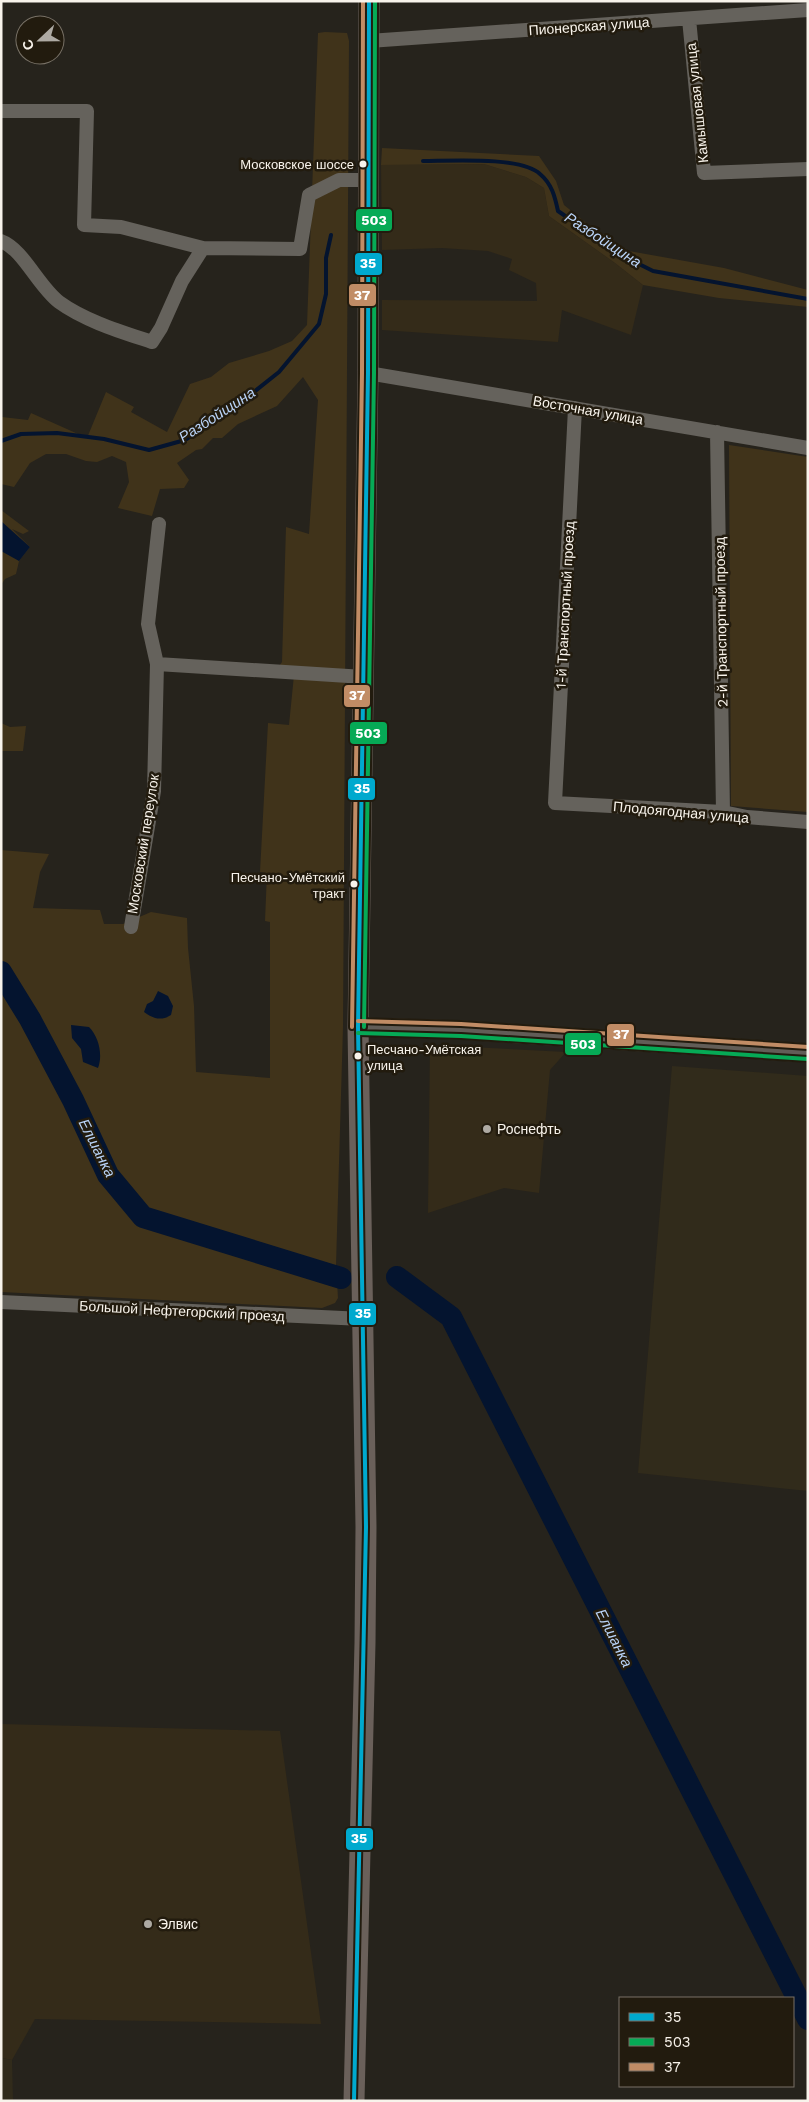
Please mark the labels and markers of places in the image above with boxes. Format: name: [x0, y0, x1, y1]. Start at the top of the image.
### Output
place label: Московское шоссе: [240, 157, 354, 172]
marker: Московское шоссе: [358, 159, 368, 169]
place label: Песчано-Умётский тракт: [231, 870, 345, 901]
marker: Песчано-Умётский тракт: [349, 879, 359, 889]
place label: Песчано-Умётская улица: [367, 1042, 481, 1073]
marker: Песчано-Умётская улица: [353, 1051, 363, 1061]
place label: Роснефть: [497, 1121, 561, 1137]
marker: Роснефть: [481, 1123, 493, 1135]
place label: Элвис: [158, 1916, 198, 1932]
marker: Элвис: [142, 1918, 154, 1930]

